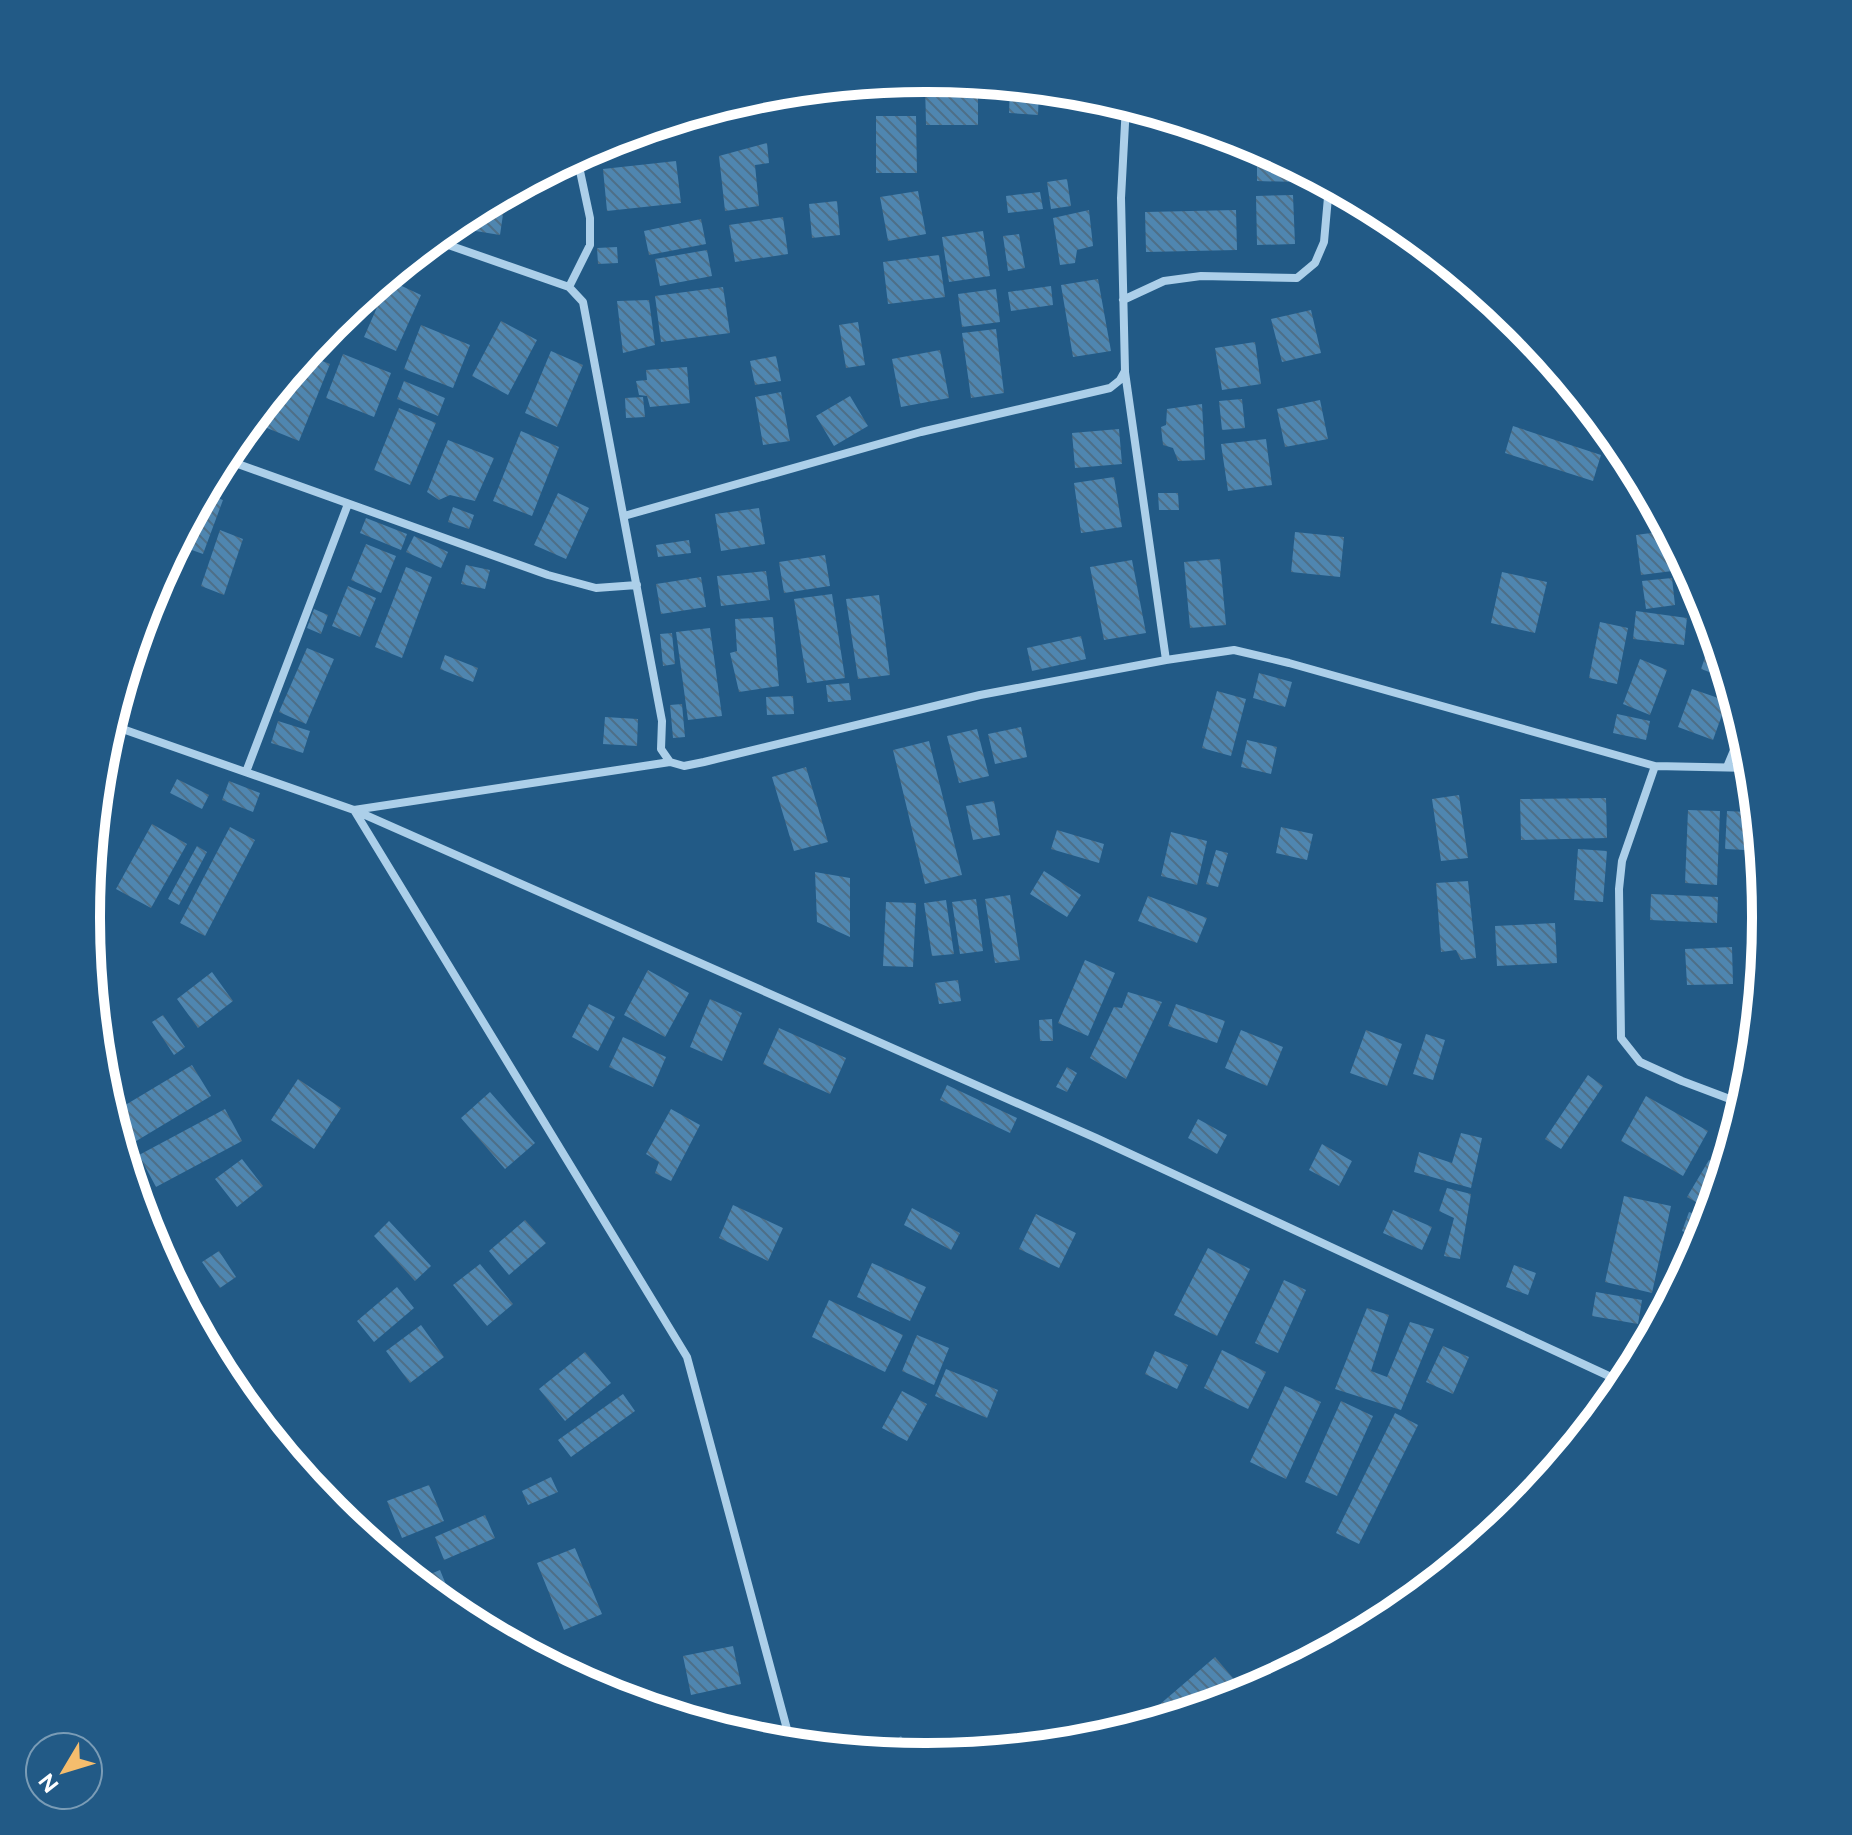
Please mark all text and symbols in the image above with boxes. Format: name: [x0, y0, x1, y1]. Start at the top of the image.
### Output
north arrow: [24, 1731, 104, 1811]
text: N: [33, 1768, 65, 1798]

